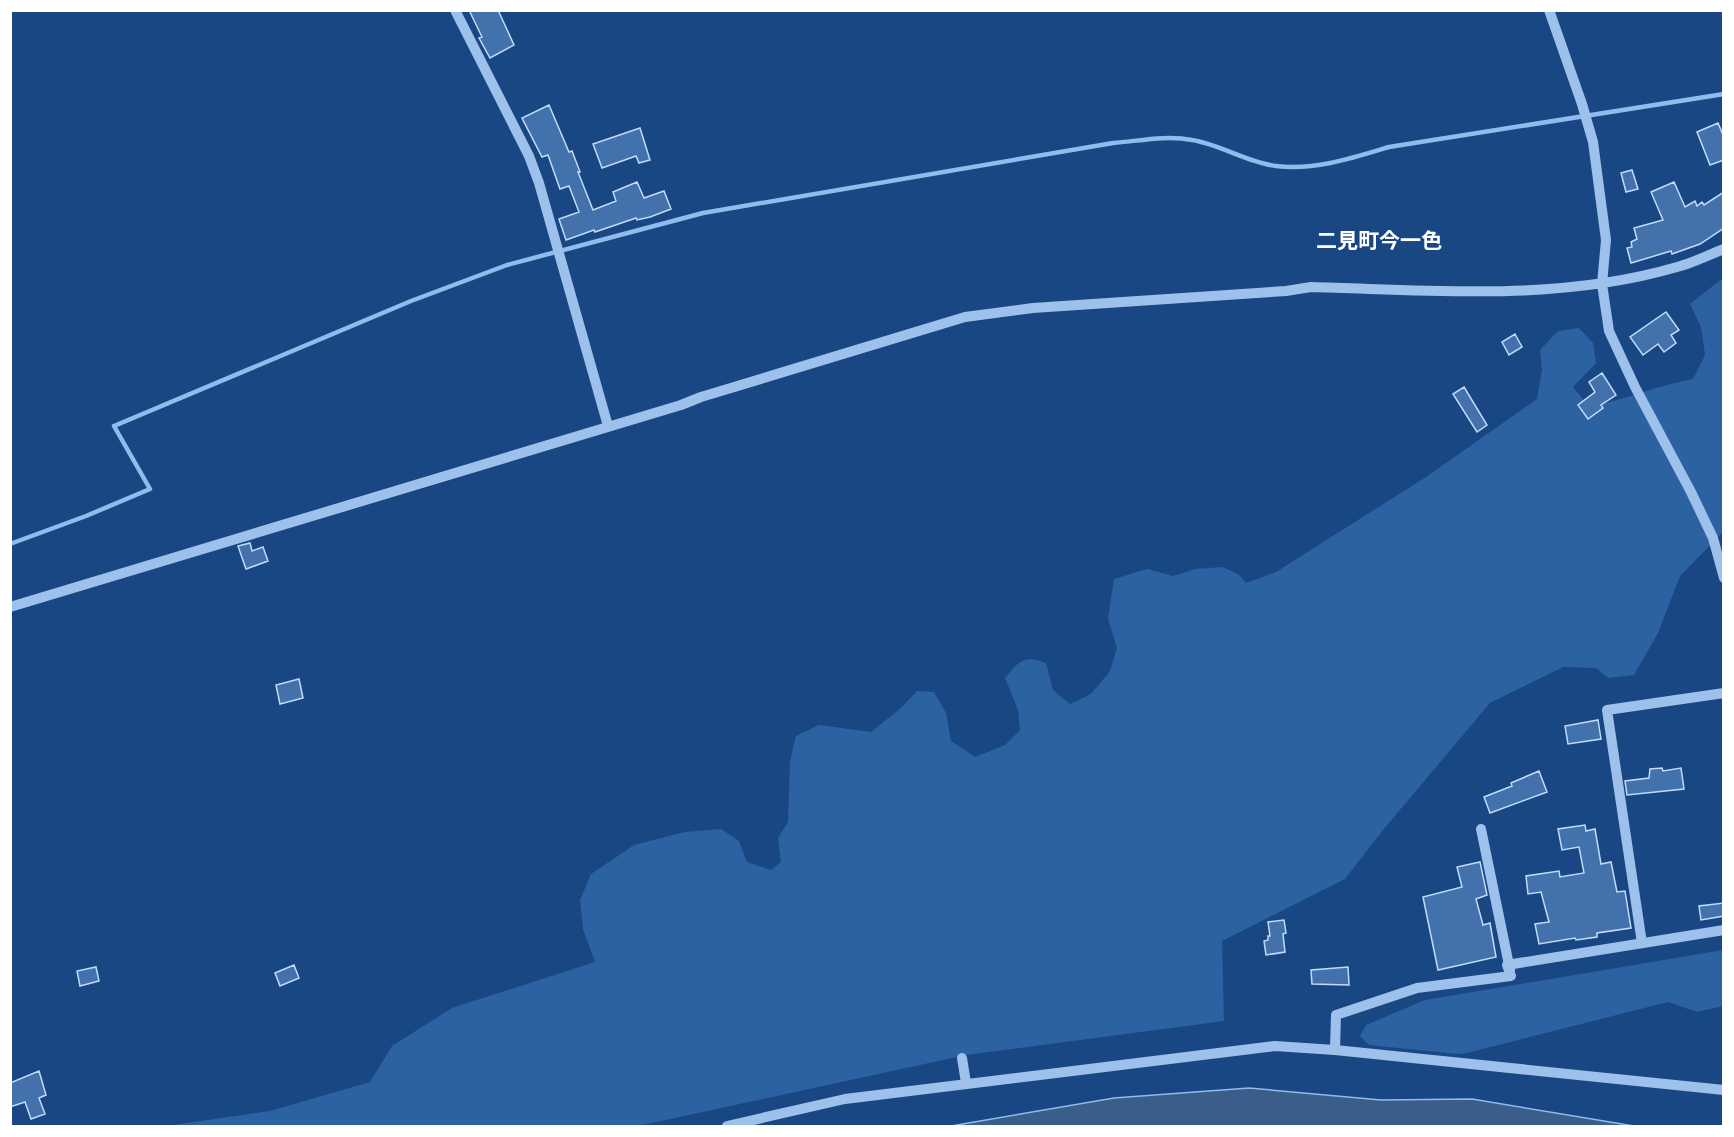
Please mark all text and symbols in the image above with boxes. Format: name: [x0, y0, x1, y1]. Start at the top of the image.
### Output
district label: 二見町今一色: [1316, 226, 1442, 254]

